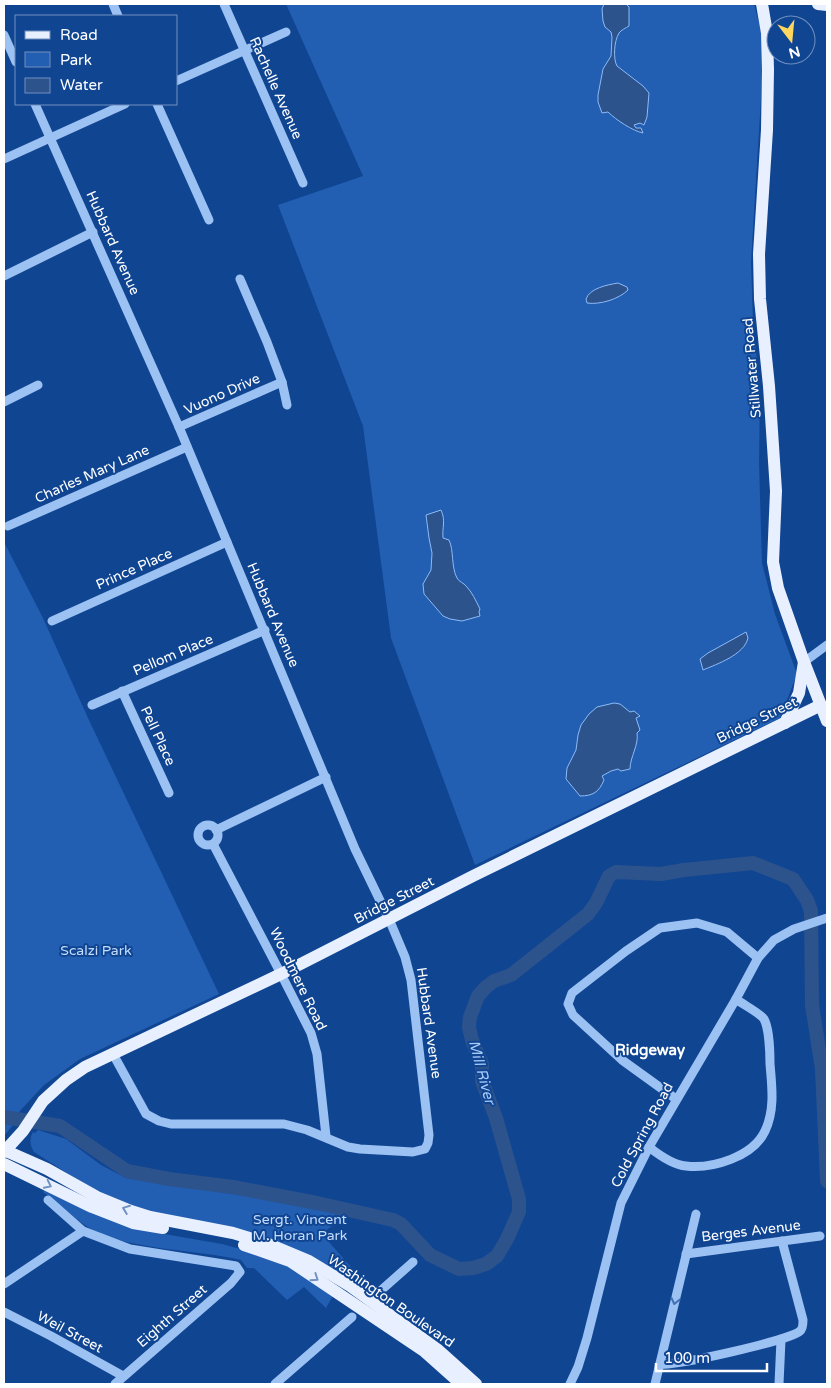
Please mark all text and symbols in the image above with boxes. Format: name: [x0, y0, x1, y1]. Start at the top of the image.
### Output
legend: [15, 15, 178, 105]
north arrow: [766, 15, 816, 65]
text: Road: [60, 26, 98, 44]
street label: Rachelle Avenue: [246, 34, 306, 142]
text: N: [787, 42, 802, 62]
text: Park: [60, 51, 92, 69]
text: Water: [60, 76, 103, 94]
street label: Hubbard Avenue: [82, 188, 144, 298]
street label: Stillwater Road: [739, 317, 765, 419]
street label: Vuono Drive: [181, 370, 263, 418]
street label: Charles Mary Lane: [32, 441, 152, 507]
street label: Prince Place: [93, 545, 175, 593]
street label: Hubbard Avenue: [243, 560, 303, 670]
street label: Pellom Place: [130, 631, 216, 679]
street label: Bridge Street: [714, 693, 801, 747]
street label: Pell Place: [137, 704, 179, 769]
street label: Bridge Street: [351, 872, 438, 927]
street label: Woodmere Road: [266, 925, 330, 1033]
park label: Scalzi Park: [60, 942, 132, 959]
street label: Hubbard Avenue: [413, 966, 445, 1080]
water label: Mill River: [465, 1038, 500, 1108]
district label: Ridgeway: [615, 1041, 685, 1060]
street label: Cold Spring Road: [607, 1080, 677, 1190]
one-way arrow: [43, 1178, 52, 1189]
one-way arrow: [122, 1204, 131, 1215]
park label: Sergt. Vincent M. Horan Park: [253, 1211, 348, 1244]
street label: Berges Avenue: [700, 1216, 802, 1246]
street label: Washington Boulevard: [324, 1251, 458, 1351]
one-way arrow: [309, 1272, 318, 1281]
street label: Eighth Street: [134, 1281, 211, 1351]
one-way arrow: [671, 1297, 681, 1306]
street label: Weil Street: [34, 1308, 106, 1357]
scale bar: [656, 1340, 767, 1372]
text: 100 m: [664, 1349, 710, 1367]

